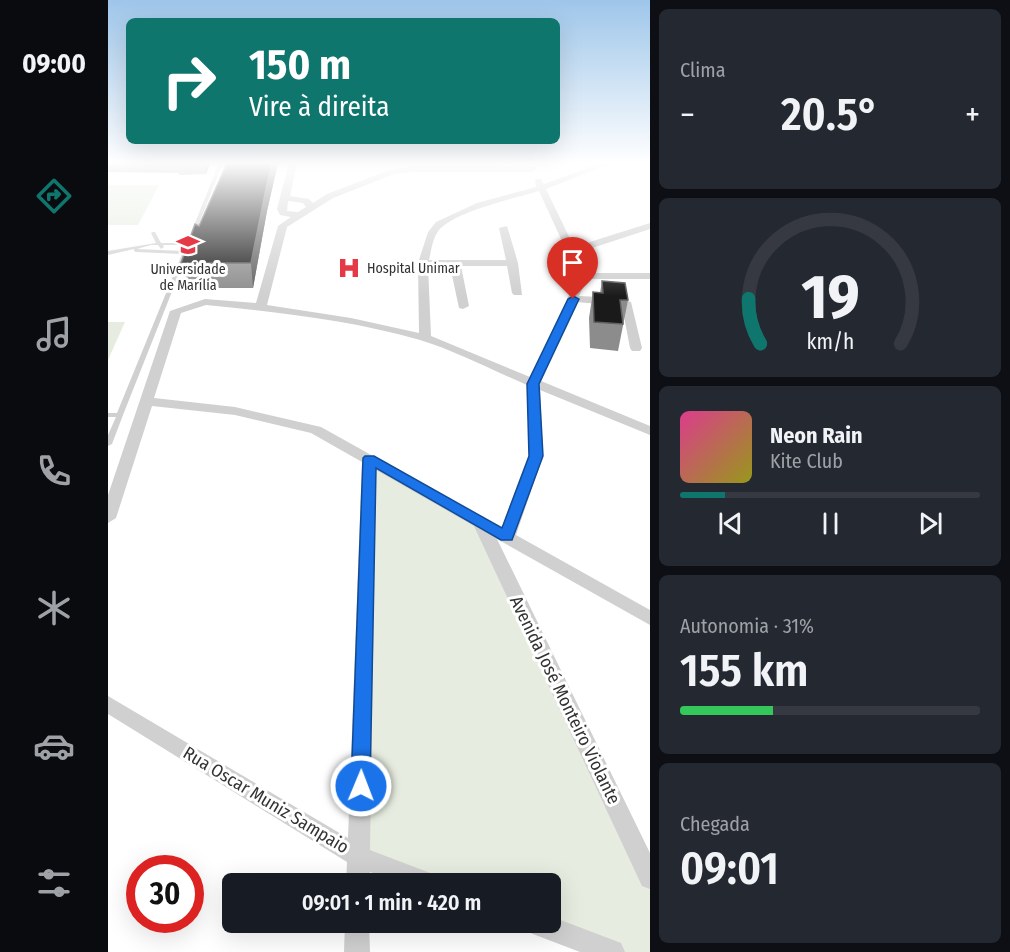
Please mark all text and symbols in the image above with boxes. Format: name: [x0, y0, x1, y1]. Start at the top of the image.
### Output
text: 150 m: [249, 40, 351, 90]
icon: right: [150, 42, 228, 120]
text: 09:00: [22, 48, 86, 80]
text: Clima: [680, 58, 725, 82]
text: 20.5°: [781, 88, 879, 142]
text: Vire à direita: [249, 91, 389, 123]
text: −: [680, 95, 695, 135]
text: +: [965, 95, 980, 135]
icon: directions: [33, 175, 75, 217]
school or university icon: Universidade de Marília: [175, 232, 201, 258]
pin: [547, 237, 598, 299]
icon: arrive: [556, 246, 589, 279]
hospital icon: Hospital Unimar: [336, 255, 362, 281]
place label: Hospital Unimar: [367, 260, 460, 277]
place label: Universidade de Marília: [150, 261, 226, 294]
text: 19: [801, 261, 859, 336]
icon: music: [33, 313, 75, 355]
text: km/h: [806, 330, 854, 356]
text: Neon Rain: [770, 422, 863, 449]
text: Kite Club: [770, 449, 843, 473]
icon: phone: [33, 450, 75, 492]
icon: previous: [714, 507, 747, 540]
icon: pause: [814, 507, 847, 540]
icon: next: [914, 507, 947, 540]
icon: climate: [33, 587, 75, 629]
street label: Avenida José Monteiro Violante: [505, 592, 625, 808]
text: Autonomia · 31%: [680, 614, 814, 638]
text: 155 km: [680, 644, 808, 698]
icon: car: [33, 725, 75, 767]
street label: Rua Oscar Muniz Sampaio: [179, 742, 353, 858]
position arrow: [329, 754, 393, 818]
text: Chegada: [680, 812, 750, 836]
text: 09:01: [680, 842, 779, 896]
speed limit sign: 30: [126, 855, 204, 933]
icon: filters: [33, 862, 75, 904]
text: 09:01 · 1 min · 420 m: [302, 889, 481, 916]

